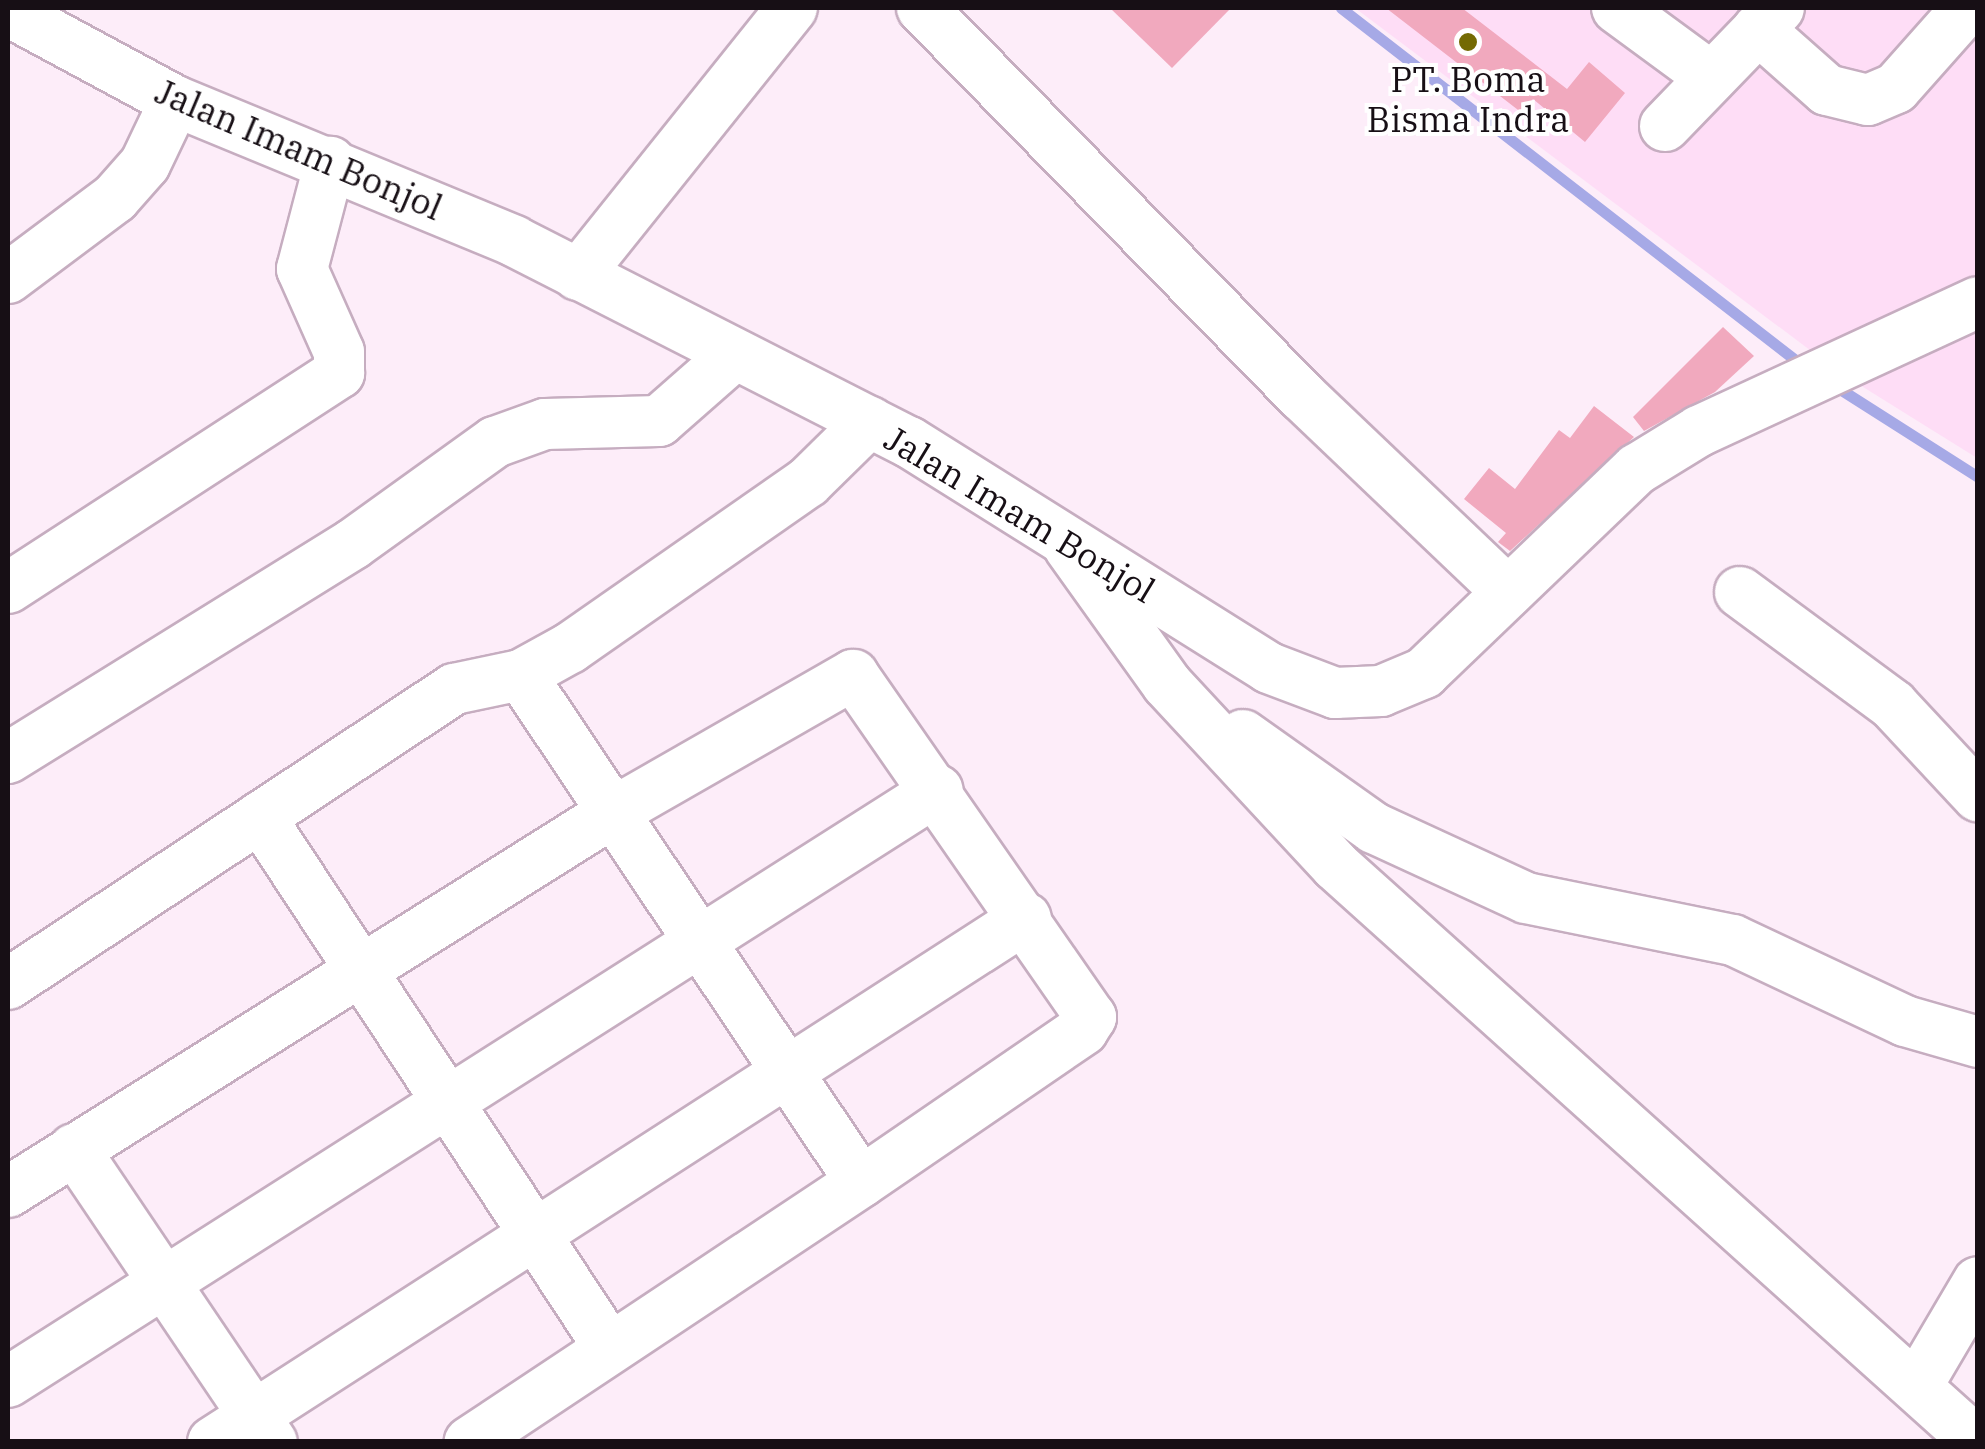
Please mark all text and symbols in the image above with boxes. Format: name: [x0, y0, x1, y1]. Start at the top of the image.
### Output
marker: PT. Boma Bisma Indra: [1457, 31, 1479, 53]
place label: PT. Boma Bisma Indra: [1367, 58, 1569, 140]
street label: Jalan Imam Bonjol: [149, 70, 449, 228]
street label: Jalan Imam Bonjol: [877, 417, 1163, 611]

